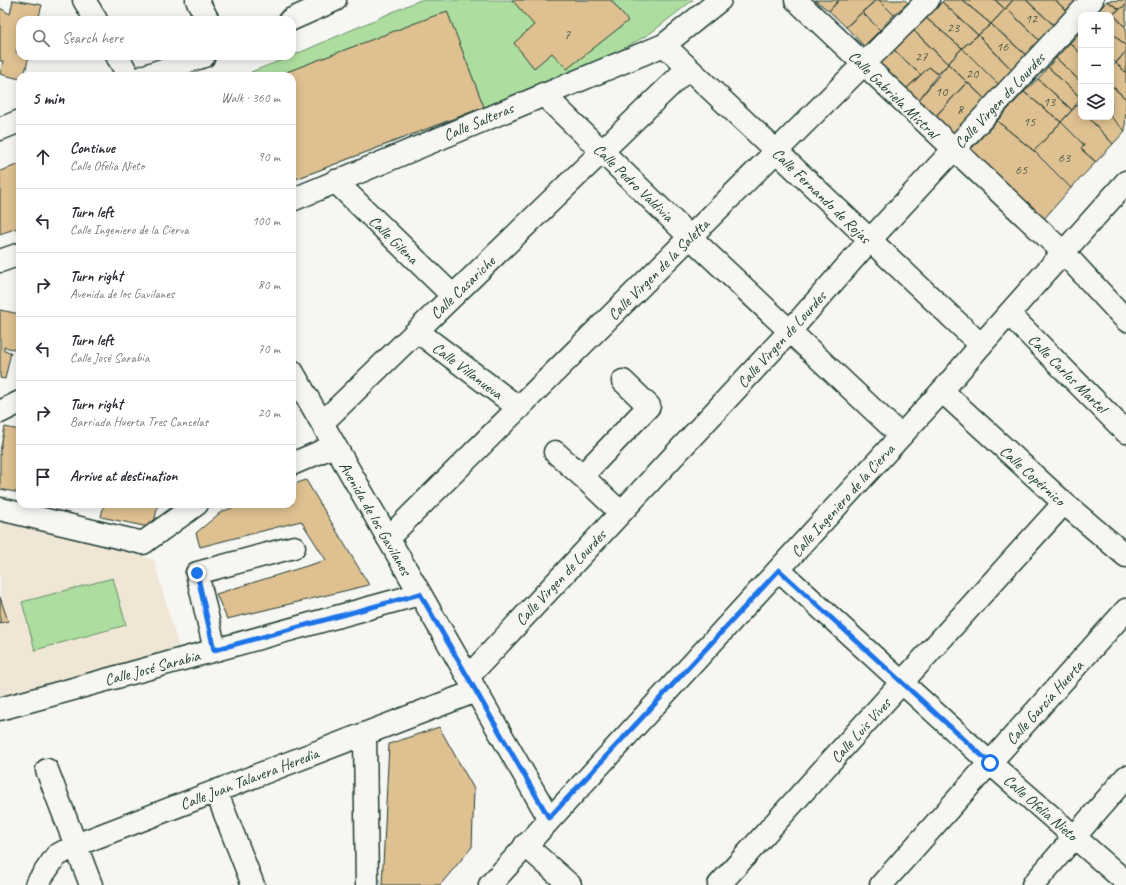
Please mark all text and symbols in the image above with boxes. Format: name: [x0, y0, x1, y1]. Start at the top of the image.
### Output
house number: 12: [1025, 10, 1039, 27]
map controls: [1078, 12, 1114, 120]
button: +: [1078, 12, 1114, 48]
search box: [16, 16, 296, 60]
house number: 23: [947, 19, 961, 36]
house number: 7: [564, 26, 571, 43]
icon: search: [30, 27, 52, 49]
text: Search here: [62, 29, 123, 48]
house number: 16: [996, 38, 1009, 55]
street label: Calle Gabriela Mistral: [844, 47, 945, 145]
street label: Calle Virgen de Lourdes: [950, 47, 1050, 153]
house number: 27: [915, 48, 928, 65]
button: −: [1078, 48, 1114, 84]
house number: 20: [966, 65, 980, 82]
house number: 10: [935, 83, 949, 100]
button: layers: [1078, 84, 1114, 120]
text: 5 min: [32, 88, 64, 109]
text: Walk · 360 m: [221, 90, 280, 106]
house number: 13: [1043, 93, 1057, 110]
street label: Calle Salteras: [440, 98, 518, 146]
house number: 8: [957, 101, 965, 118]
house number: 15: [1023, 113, 1036, 130]
text: Continue: [70, 139, 115, 158]
street label: Calle Pedro Valdivia: [589, 139, 679, 227]
street label: Calle Fernando de Rojas: [768, 144, 876, 249]
icon: ahead: [32, 146, 54, 168]
text: 90 m: [258, 149, 280, 165]
house number: 63: [1058, 149, 1072, 166]
text: Calle Ofelia Nieto: [70, 158, 144, 174]
house number: 65: [1015, 161, 1028, 178]
text: Turn left: [70, 203, 113, 222]
icon: left: [32, 210, 54, 232]
street label: Calle Gilena: [364, 211, 424, 269]
text: 100 m: [252, 213, 280, 229]
street label: Calle Virgen de la Saletta: [604, 214, 715, 325]
text: Calle Ingeniero de la Cierva: [70, 222, 188, 238]
street label: Calle Casariche: [426, 251, 501, 324]
text: Turn right: [70, 267, 123, 286]
icon: right: [32, 274, 54, 296]
text: 80 m: [258, 277, 280, 293]
text: Avenida de los Gavilanes: [70, 286, 174, 302]
street label: Calle Virgen de Lourdes: [733, 286, 832, 392]
street label: Calle Carlos Martel: [1024, 330, 1113, 420]
text: Turn left: [70, 331, 113, 350]
icon: left: [32, 338, 54, 360]
street label: Calle Villanueva: [428, 338, 507, 404]
text: 70 m: [258, 341, 280, 357]
text: Calle José Sarabia: [70, 350, 149, 366]
text: Turn right: [70, 395, 123, 414]
icon: right: [32, 402, 54, 424]
text: 20 m: [258, 405, 280, 421]
text: Barriada Huerta Tres Cancelas: [70, 414, 208, 430]
street label: Calle Ingeniero de la Cierva: [787, 439, 900, 562]
street label: Calle Copérnico: [995, 441, 1071, 512]
street label: Avenida de los Gavilanes: [334, 458, 417, 580]
icon: arrive: [32, 466, 54, 488]
text: Arrive at destination: [70, 467, 177, 486]
street label: Calle Virgen de Lourdes: [511, 524, 611, 630]
route end: [188, 564, 206, 582]
street label: Calle José Sarabia: [102, 645, 203, 690]
street label: Calle García Huerta: [1002, 655, 1089, 749]
street label: Calle Luis Vives: [826, 693, 896, 767]
street label: Calle Juan Talavera Heredia: [177, 743, 323, 815]
route start: [981, 754, 999, 772]
street label: Calle Ofelia Nieto: [999, 770, 1083, 847]

